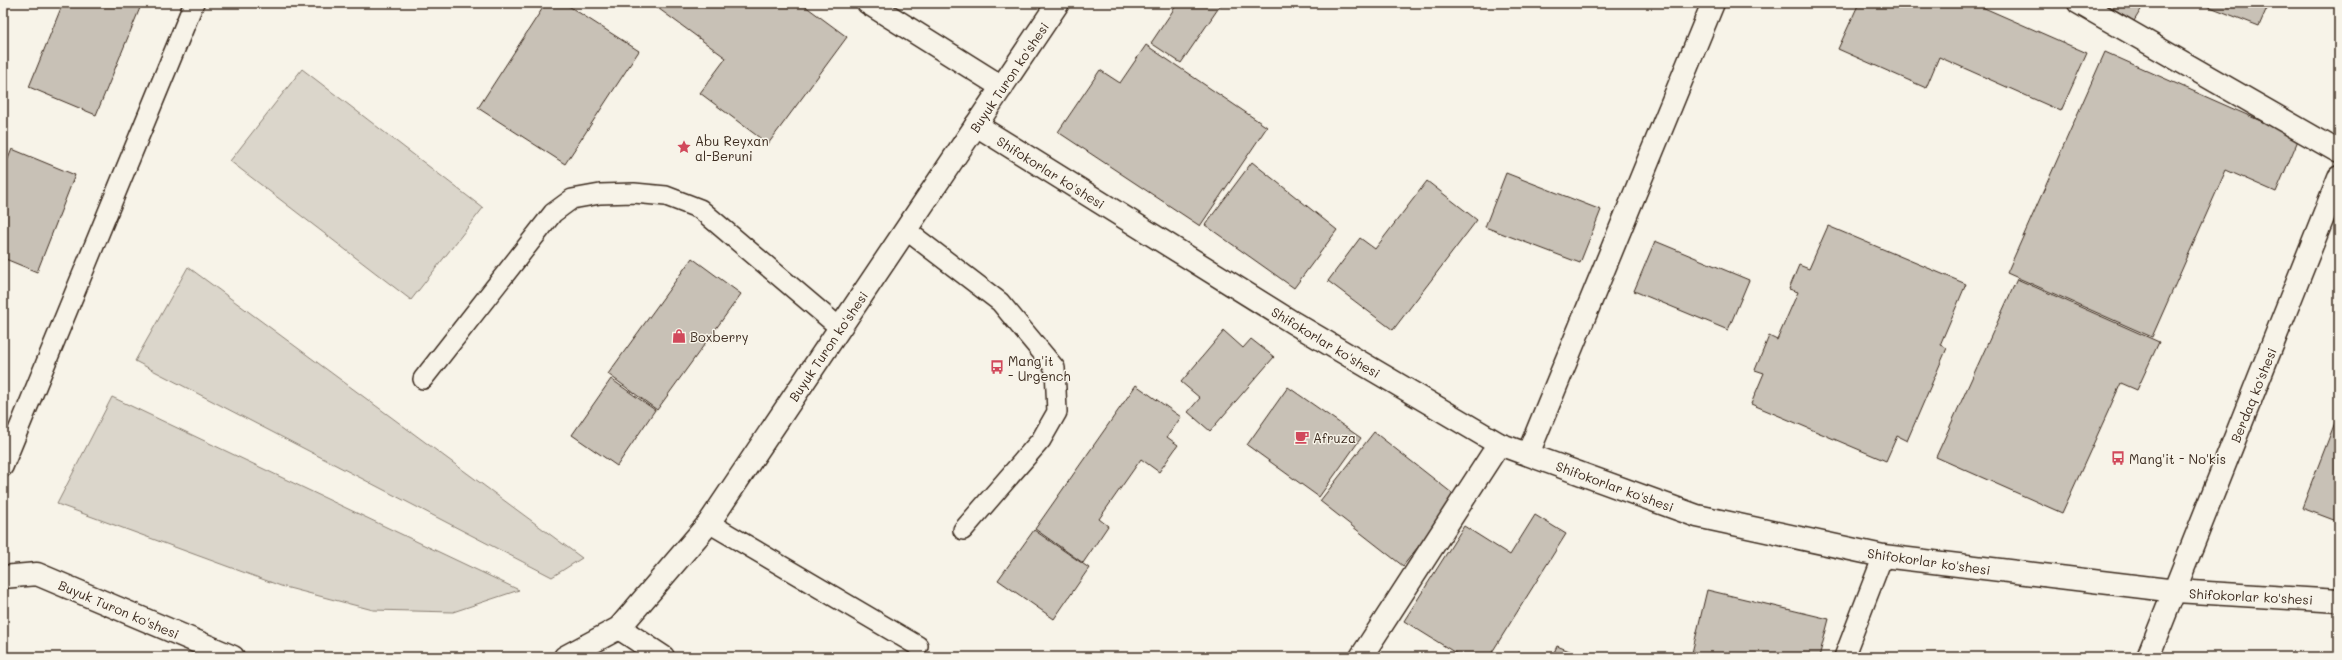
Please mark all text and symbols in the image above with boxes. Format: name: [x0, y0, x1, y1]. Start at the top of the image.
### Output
street label: Buyuk Turon ko'shesi: [966, 19, 1052, 135]
place label: Abu Reyxan al-Beruni: [695, 132, 769, 164]
street label: Shifokorlar ko'shesi: [994, 132, 1108, 212]
place icon: Abu Reyxan al-Beruni: [676, 139, 692, 155]
street label: Buyuk Turon ko'shesi: [785, 288, 871, 404]
street label: Shifokorlar ko'shesi: [1268, 303, 1384, 381]
shop icon: Boxberry: [671, 328, 687, 344]
place label: Boxberry: [690, 328, 749, 345]
street label: Berdaq ko'shesi: [2226, 345, 2280, 445]
place label: Mang'it - Urgench: [1008, 352, 1071, 384]
bus stop icon: Mang'it - Urgench: [989, 359, 1005, 375]
cafe icon: Afruza: [1294, 429, 1310, 445]
place label: Afruza: [1313, 429, 1356, 446]
bus stop icon: Mang'it - No'kis: [2110, 450, 2126, 466]
place label: Mang'it - No'kis: [2129, 450, 2226, 467]
street label: Shifokorlar ko'shesi: [1554, 457, 1676, 515]
street label: Shifokorlar ko'shesi: [1866, 544, 1992, 578]
street label: Buyuk Turon ko'shesi: [56, 576, 182, 642]
street label: Shifokorlar ko'shesi: [2189, 584, 2313, 608]

